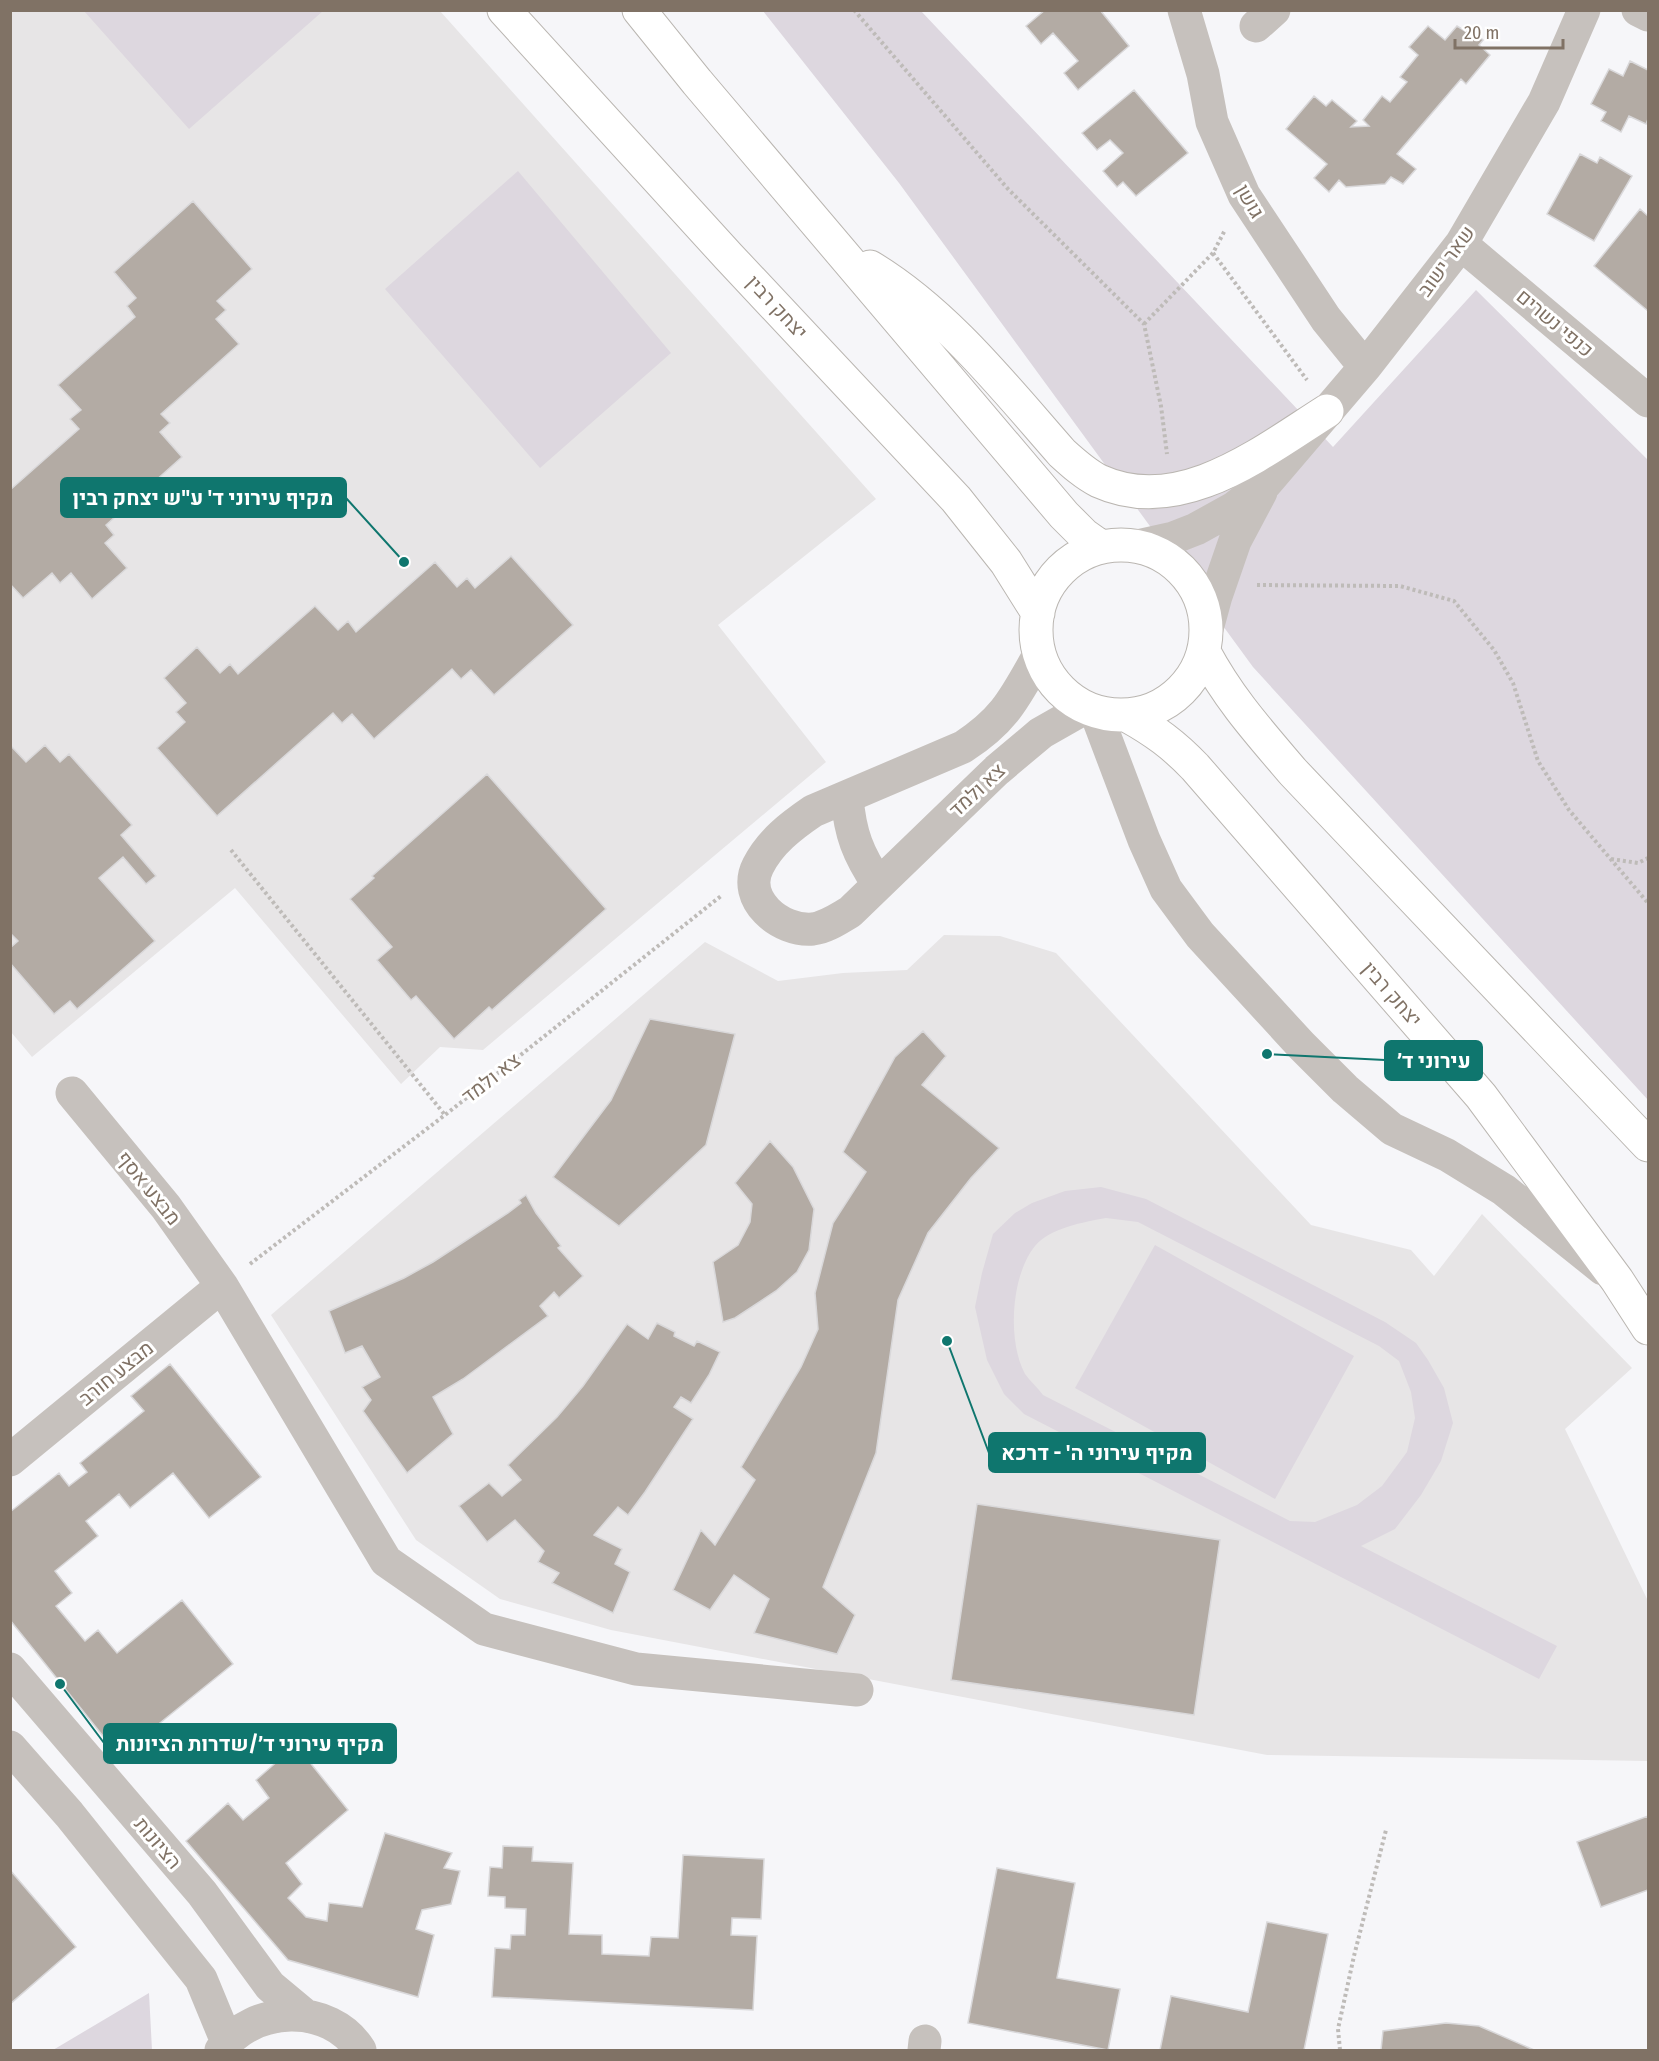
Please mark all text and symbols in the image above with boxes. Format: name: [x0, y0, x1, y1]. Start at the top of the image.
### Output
scale bar: [1455, 12, 1563, 50]
text: 20 m: [1464, 22, 1499, 44]
street label: גושן: [1231, 180, 1269, 222]
street label: שאר ישוב: [1412, 221, 1480, 301]
street label: יצחק רבין: [741, 270, 813, 344]
street label: כנפי נשרים: [1512, 284, 1598, 362]
callout: מקיף עירוני ד' ע"ש יצחק רבין: [61, 478, 346, 517]
text: מקיף עירוני ד' ע"ש יצחק רבין: [73, 485, 333, 511]
street label: צא ולמד: [944, 758, 1010, 822]
street label: יצחק רבין: [1357, 957, 1427, 1031]
callout: עירוני ד׳: [1385, 1041, 1482, 1080]
street label: צא ולמד: [457, 1048, 525, 1108]
text: עירוני ד׳: [1397, 1048, 1471, 1074]
street label: מבצע אסף: [112, 1146, 186, 1230]
street label: מבצע חורב: [74, 1336, 158, 1410]
callout: מקיף עירוני ה' - דרכא: [989, 1433, 1205, 1472]
text: מקיף עירוני ה' - דרכא: [1001, 1440, 1193, 1466]
callout: מקיף עירוני ד׳/שדרות הציונות: [104, 1724, 396, 1763]
text: מקיף עירוני ד׳/שדרות הציונות: [116, 1731, 384, 1757]
street label: הציונות: [129, 1812, 187, 1874]

